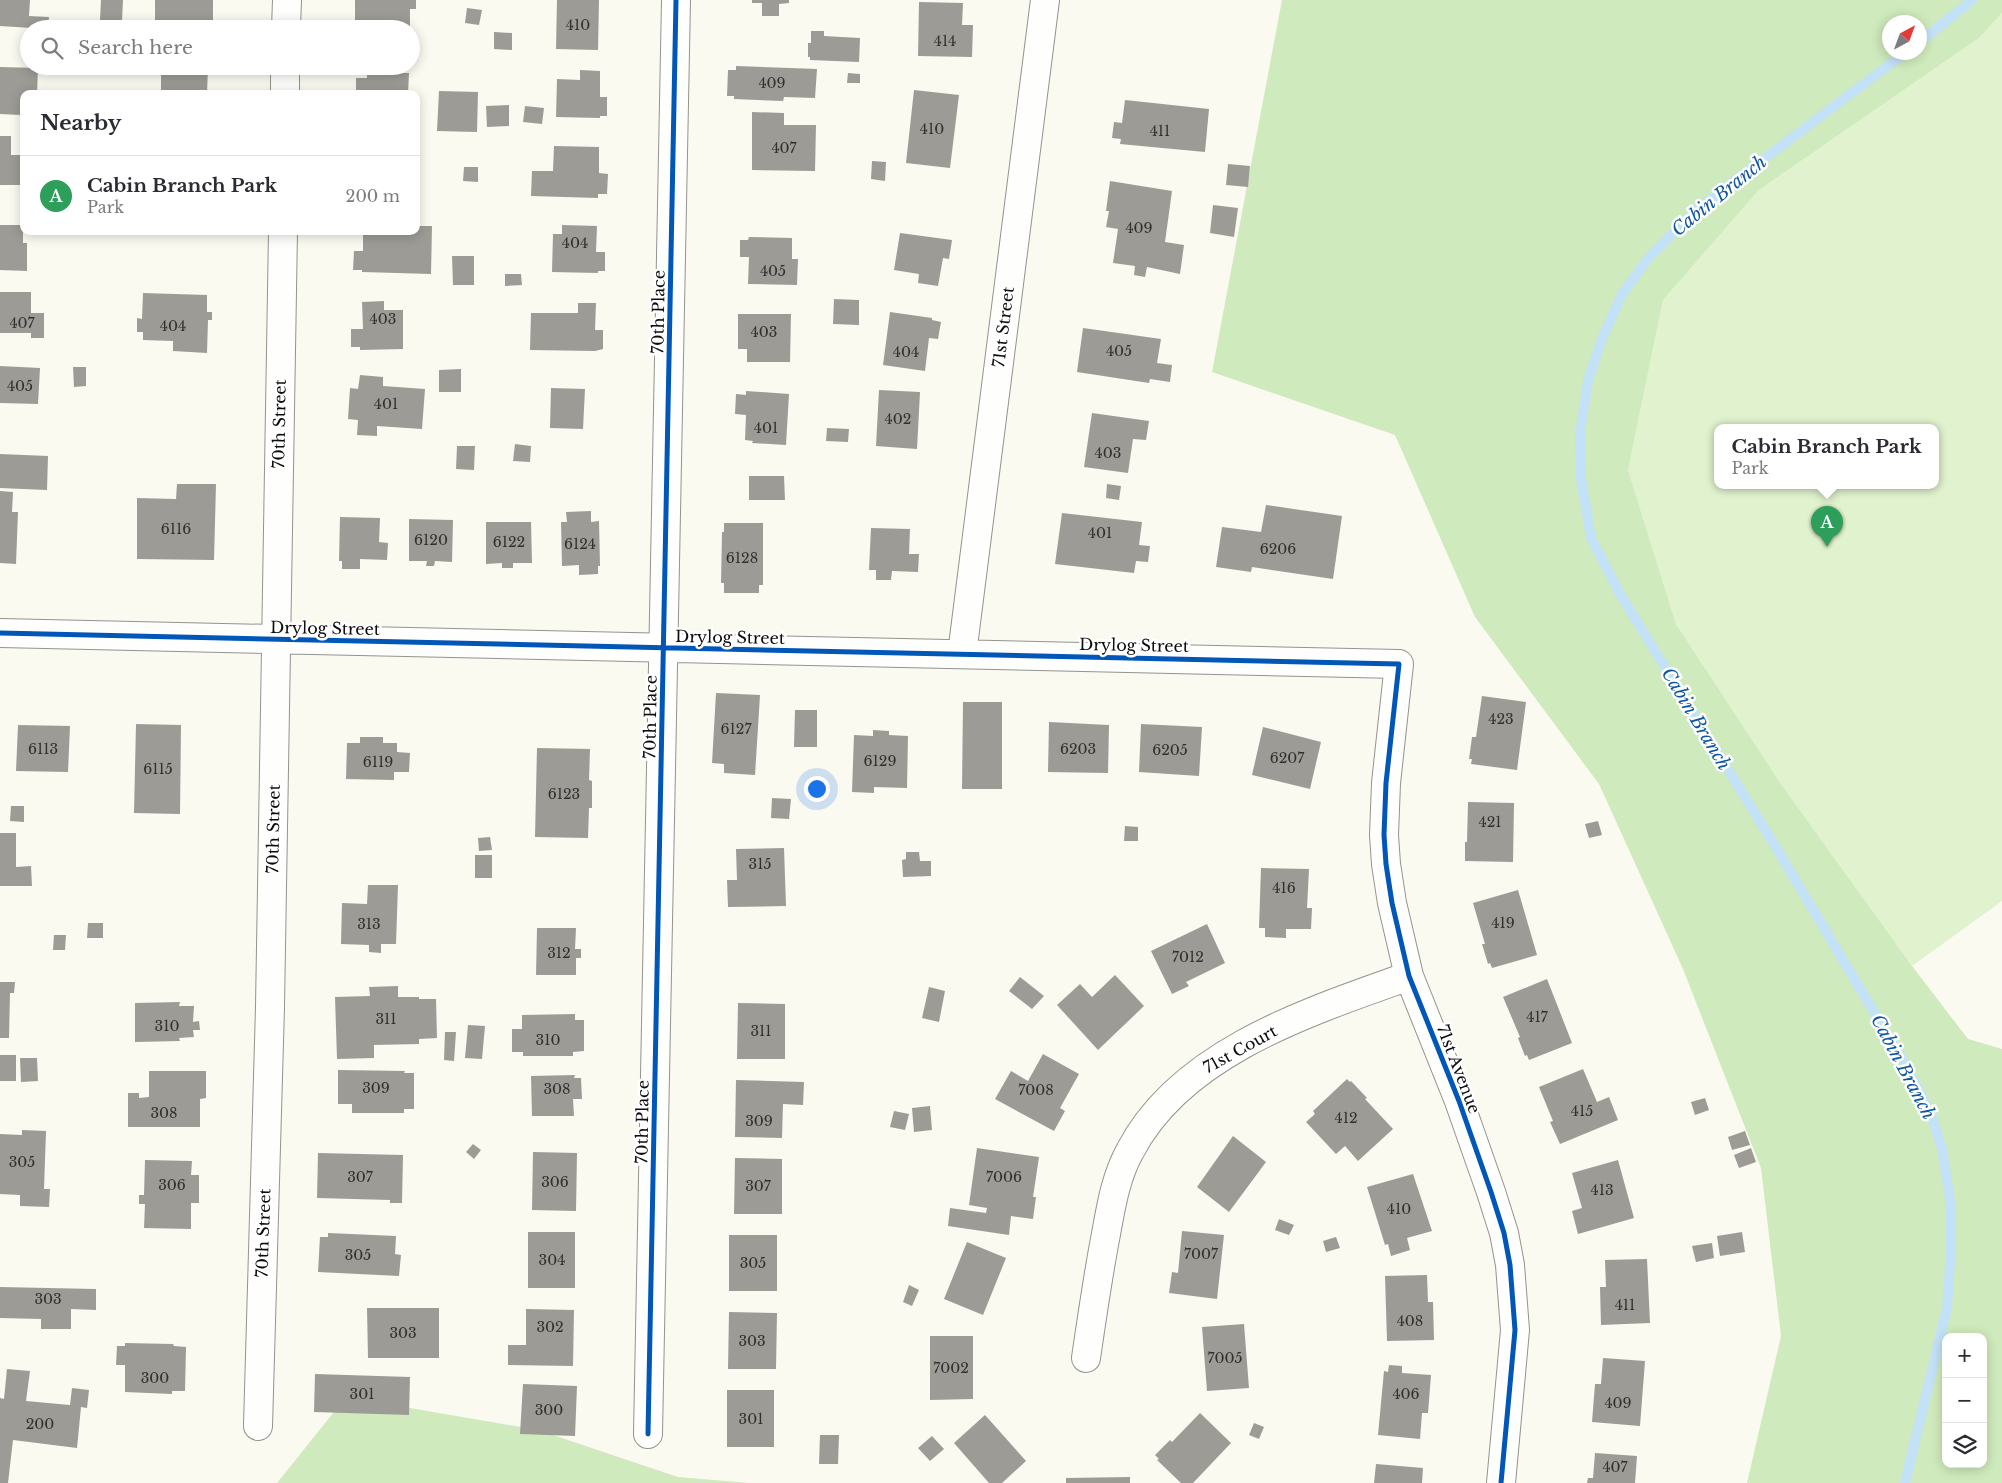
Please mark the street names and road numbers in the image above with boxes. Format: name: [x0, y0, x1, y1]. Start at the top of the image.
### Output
street label: 70th Place: [647, 270, 669, 354]
street label: 71st Street: [988, 285, 1018, 369]
street label: 70th Street: [268, 379, 290, 469]
street label: Drylog Street: [270, 617, 380, 639]
street label: Drylog Street: [675, 626, 785, 648]
street label: Drylog Street: [1079, 634, 1189, 656]
street label: 70th Place: [639, 675, 661, 759]
street label: 70th Street: [262, 784, 284, 874]
street label: 71st Court: [1200, 1021, 1280, 1077]
street label: 71st Avenue: [1433, 1022, 1485, 1116]
street label: 70th Place: [631, 1080, 653, 1164]
street label: 70th Street: [251, 1188, 275, 1278]

